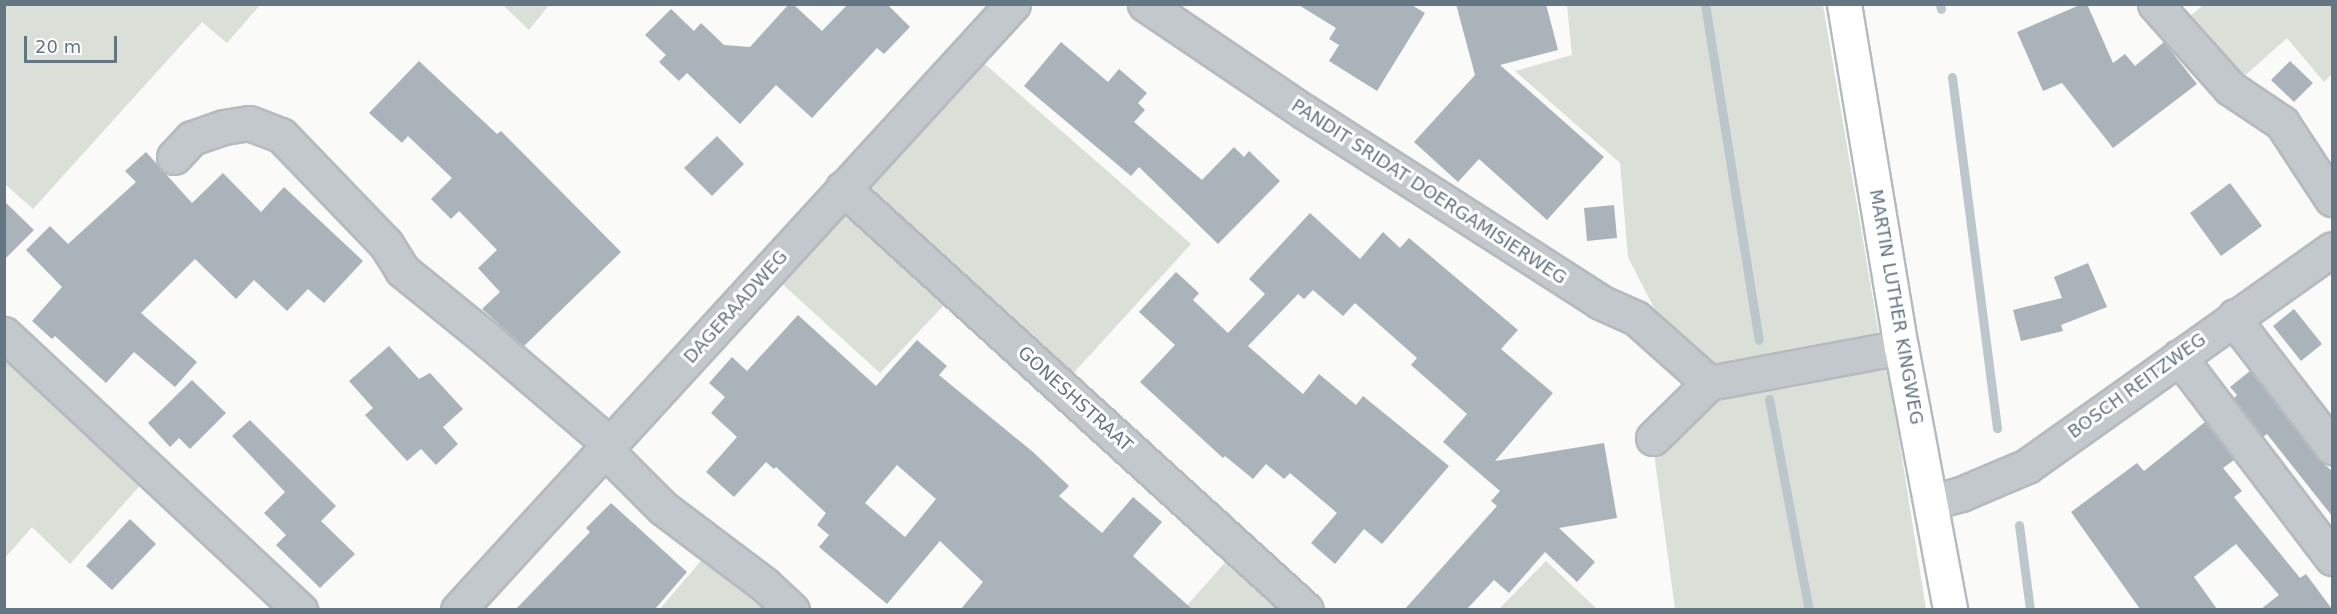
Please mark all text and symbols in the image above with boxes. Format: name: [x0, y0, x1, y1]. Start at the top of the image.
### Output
scale bar: [27, 24, 120, 62]
text: 20 m: [35, 36, 81, 57]
street label: PANDIT SRIDAT DOERGAMISIERWEG: [1287, 95, 1571, 289]
street label: MARTIN LUTHER KINGWEG: [1865, 188, 1927, 426]
street label: DAGERAADWEG: [680, 246, 792, 368]
street label: BOSCH REITZWEG: [2064, 329, 2210, 443]
street label: GONESHSTRAAT: [1013, 342, 1137, 456]

